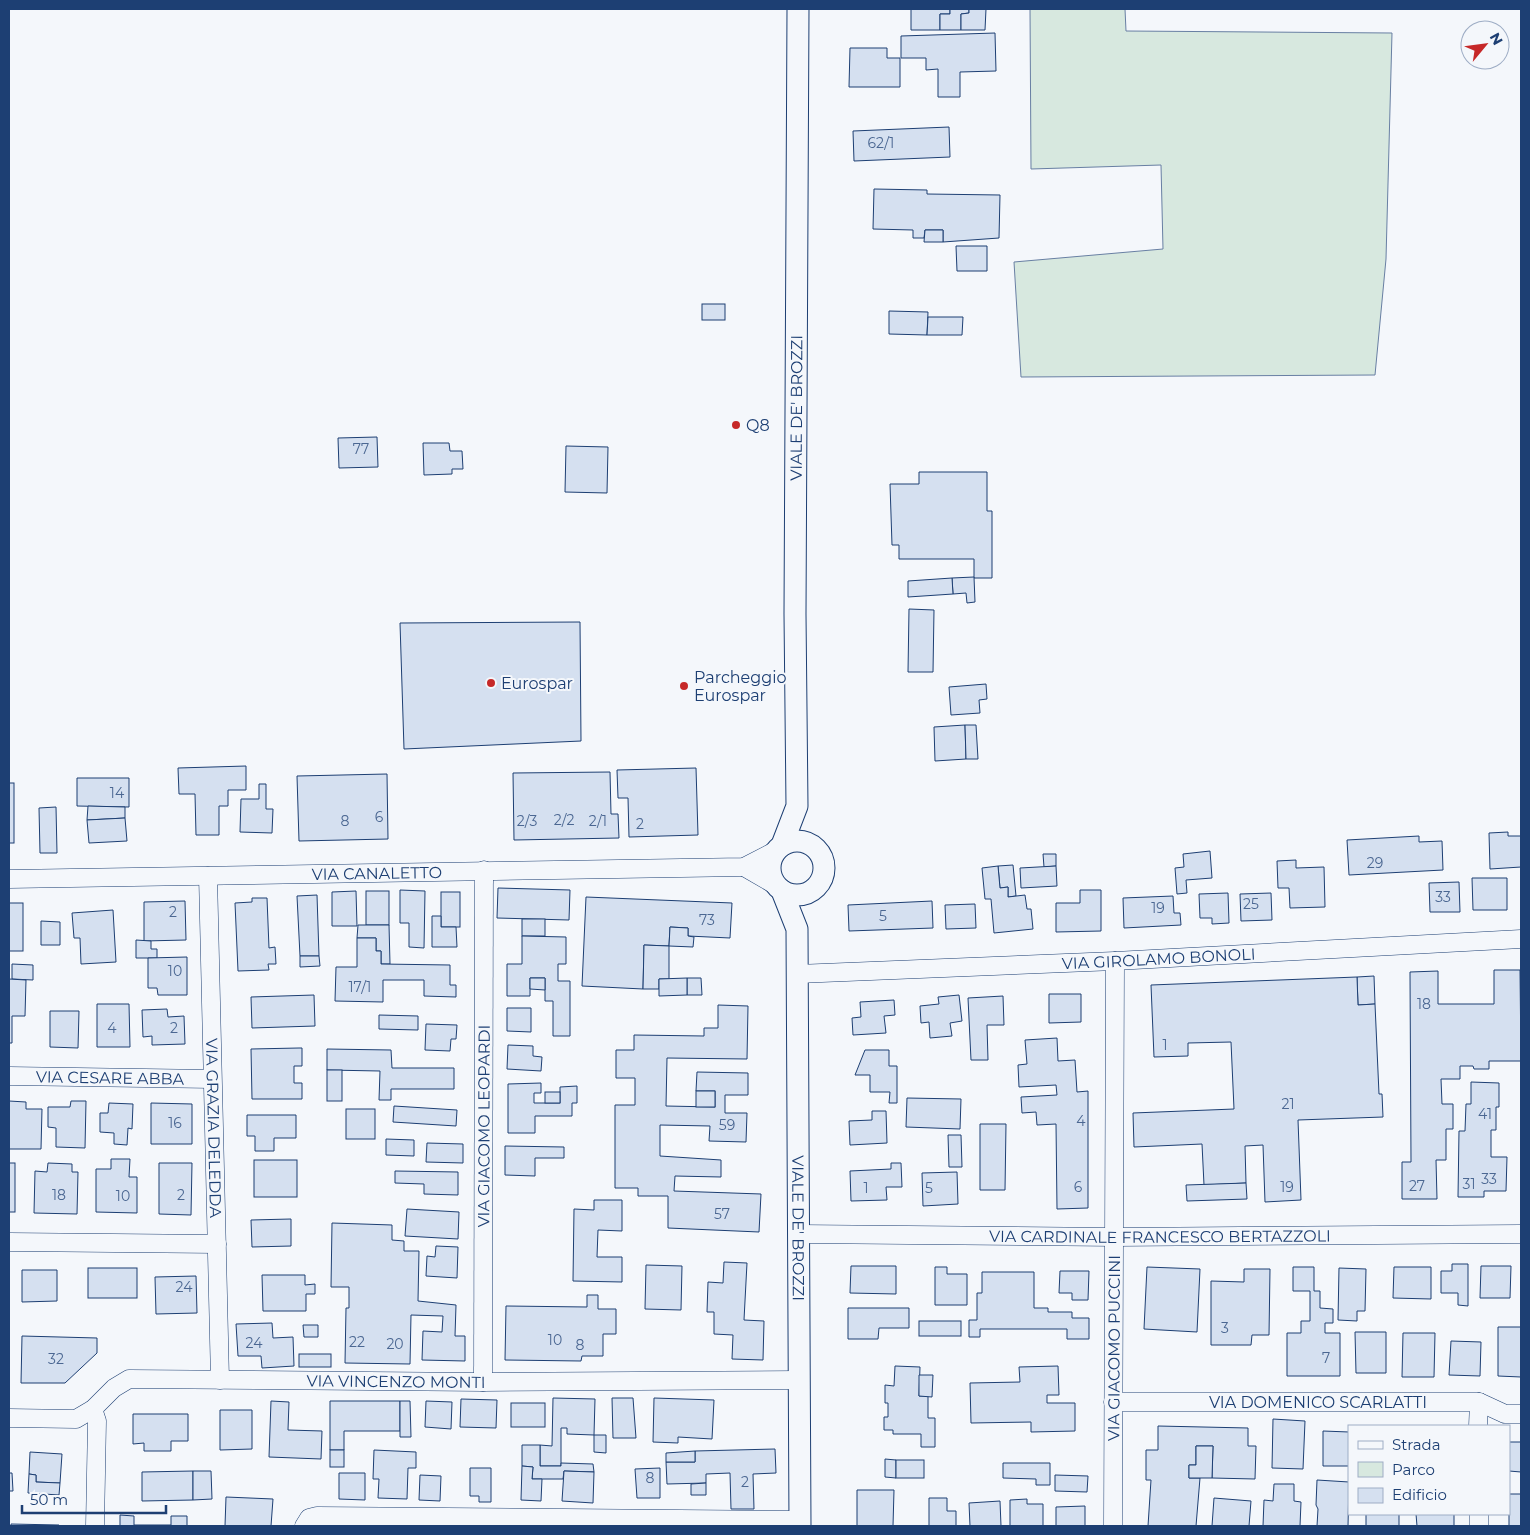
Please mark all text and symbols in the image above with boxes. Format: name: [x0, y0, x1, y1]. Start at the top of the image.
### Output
north arrow: [1460, 20, 1510, 70]
text: N: [1486, 29, 1507, 48]
house number: 62/1: [868, 134, 894, 152]
street label: VIALE DE' BROZZI: [786, 335, 806, 481]
place label: Q8: [746, 416, 770, 435]
marker: Q8: [730, 419, 742, 431]
house number: 77: [353, 440, 369, 458]
place label: Parcheggio Eurospar: [694, 668, 787, 705]
place label: Eurospar: [501, 674, 573, 693]
marker: Eurospar: [485, 677, 497, 689]
marker: Parcheggio Eurospar: [678, 680, 690, 692]
house number: 14: [110, 784, 125, 802]
house number: 6: [375, 808, 384, 826]
house number: 2/2: [554, 811, 574, 829]
house number: 8: [341, 812, 350, 830]
house number: 2/3: [517, 812, 537, 830]
house number: 2/1: [589, 812, 607, 830]
house number: 2: [636, 815, 644, 833]
house number: 29: [1367, 854, 1383, 872]
street label: VIA CANALETTO: [312, 862, 442, 884]
house number: 33: [1435, 888, 1451, 906]
house number: 25: [1243, 895, 1259, 913]
house number: 19: [1151, 899, 1165, 917]
house number: 2: [169, 903, 177, 921]
house number: 5: [879, 907, 887, 925]
house number: 73: [699, 911, 715, 929]
street label: VIA GIROLAMO BONOLI: [1061, 944, 1256, 973]
house number: 10: [168, 962, 182, 980]
house number: 17/1: [349, 978, 371, 996]
house number: 18: [1417, 995, 1431, 1013]
house number: 4: [107, 1019, 117, 1037]
house number: 2: [170, 1019, 178, 1037]
street label: VIA GIACOMO LEOPARDI: [474, 1025, 493, 1227]
house number: 1: [1162, 1036, 1168, 1054]
street label: VIA GRAZIA DELEDDA: [202, 1038, 226, 1219]
street label: VIA CESARE ABBA: [36, 1067, 185, 1088]
house number: 21: [1281, 1095, 1295, 1113]
house number: 41: [1478, 1105, 1492, 1123]
house number: 4: [1076, 1112, 1086, 1130]
house number: 16: [168, 1114, 182, 1132]
house number: 59: [719, 1116, 735, 1134]
street label: VIALE DE' BROZZI: [789, 1155, 808, 1301]
house number: 33: [1481, 1170, 1497, 1188]
house number: 31: [1463, 1175, 1475, 1193]
house number: 27: [1409, 1177, 1425, 1195]
house number: 6: [1074, 1178, 1083, 1196]
house number: 19: [1280, 1178, 1294, 1196]
house number: 1: [863, 1179, 869, 1197]
house number: 5: [925, 1179, 933, 1197]
house number: 18: [52, 1186, 66, 1204]
house number: 2: [177, 1186, 185, 1204]
house number: 10: [116, 1187, 130, 1205]
house number: 57: [714, 1205, 730, 1223]
street label: VIA CARDINALE FRANCESCO BERTAZZOLI: [989, 1226, 1331, 1247]
street label: VIA GIACOMO PUCCINI: [1104, 1255, 1123, 1441]
house number: 24: [176, 1278, 193, 1296]
house number: 3: [1221, 1319, 1229, 1337]
house number: 10: [548, 1331, 562, 1349]
house number: 22: [349, 1333, 365, 1351]
house number: 24: [246, 1334, 263, 1352]
house number: 20: [386, 1335, 404, 1353]
house number: 8: [576, 1336, 585, 1354]
house number: 7: [1322, 1349, 1330, 1367]
house number: 32: [48, 1350, 64, 1368]
street label: VIA VINCENZO MONTI: [306, 1371, 486, 1392]
street label: VIA DOMENICO SCARLATTI: [1209, 1393, 1427, 1412]
legend: [1348, 1425, 1510, 1515]
text: Strada: [1392, 1435, 1441, 1454]
text: Parco: [1392, 1460, 1435, 1479]
house number: 8: [646, 1469, 655, 1487]
house number: 2: [741, 1473, 749, 1491]
scale bar: [22, 1482, 166, 1514]
text: Edificio: [1392, 1485, 1447, 1504]
text: 50 m: [30, 1490, 68, 1509]

